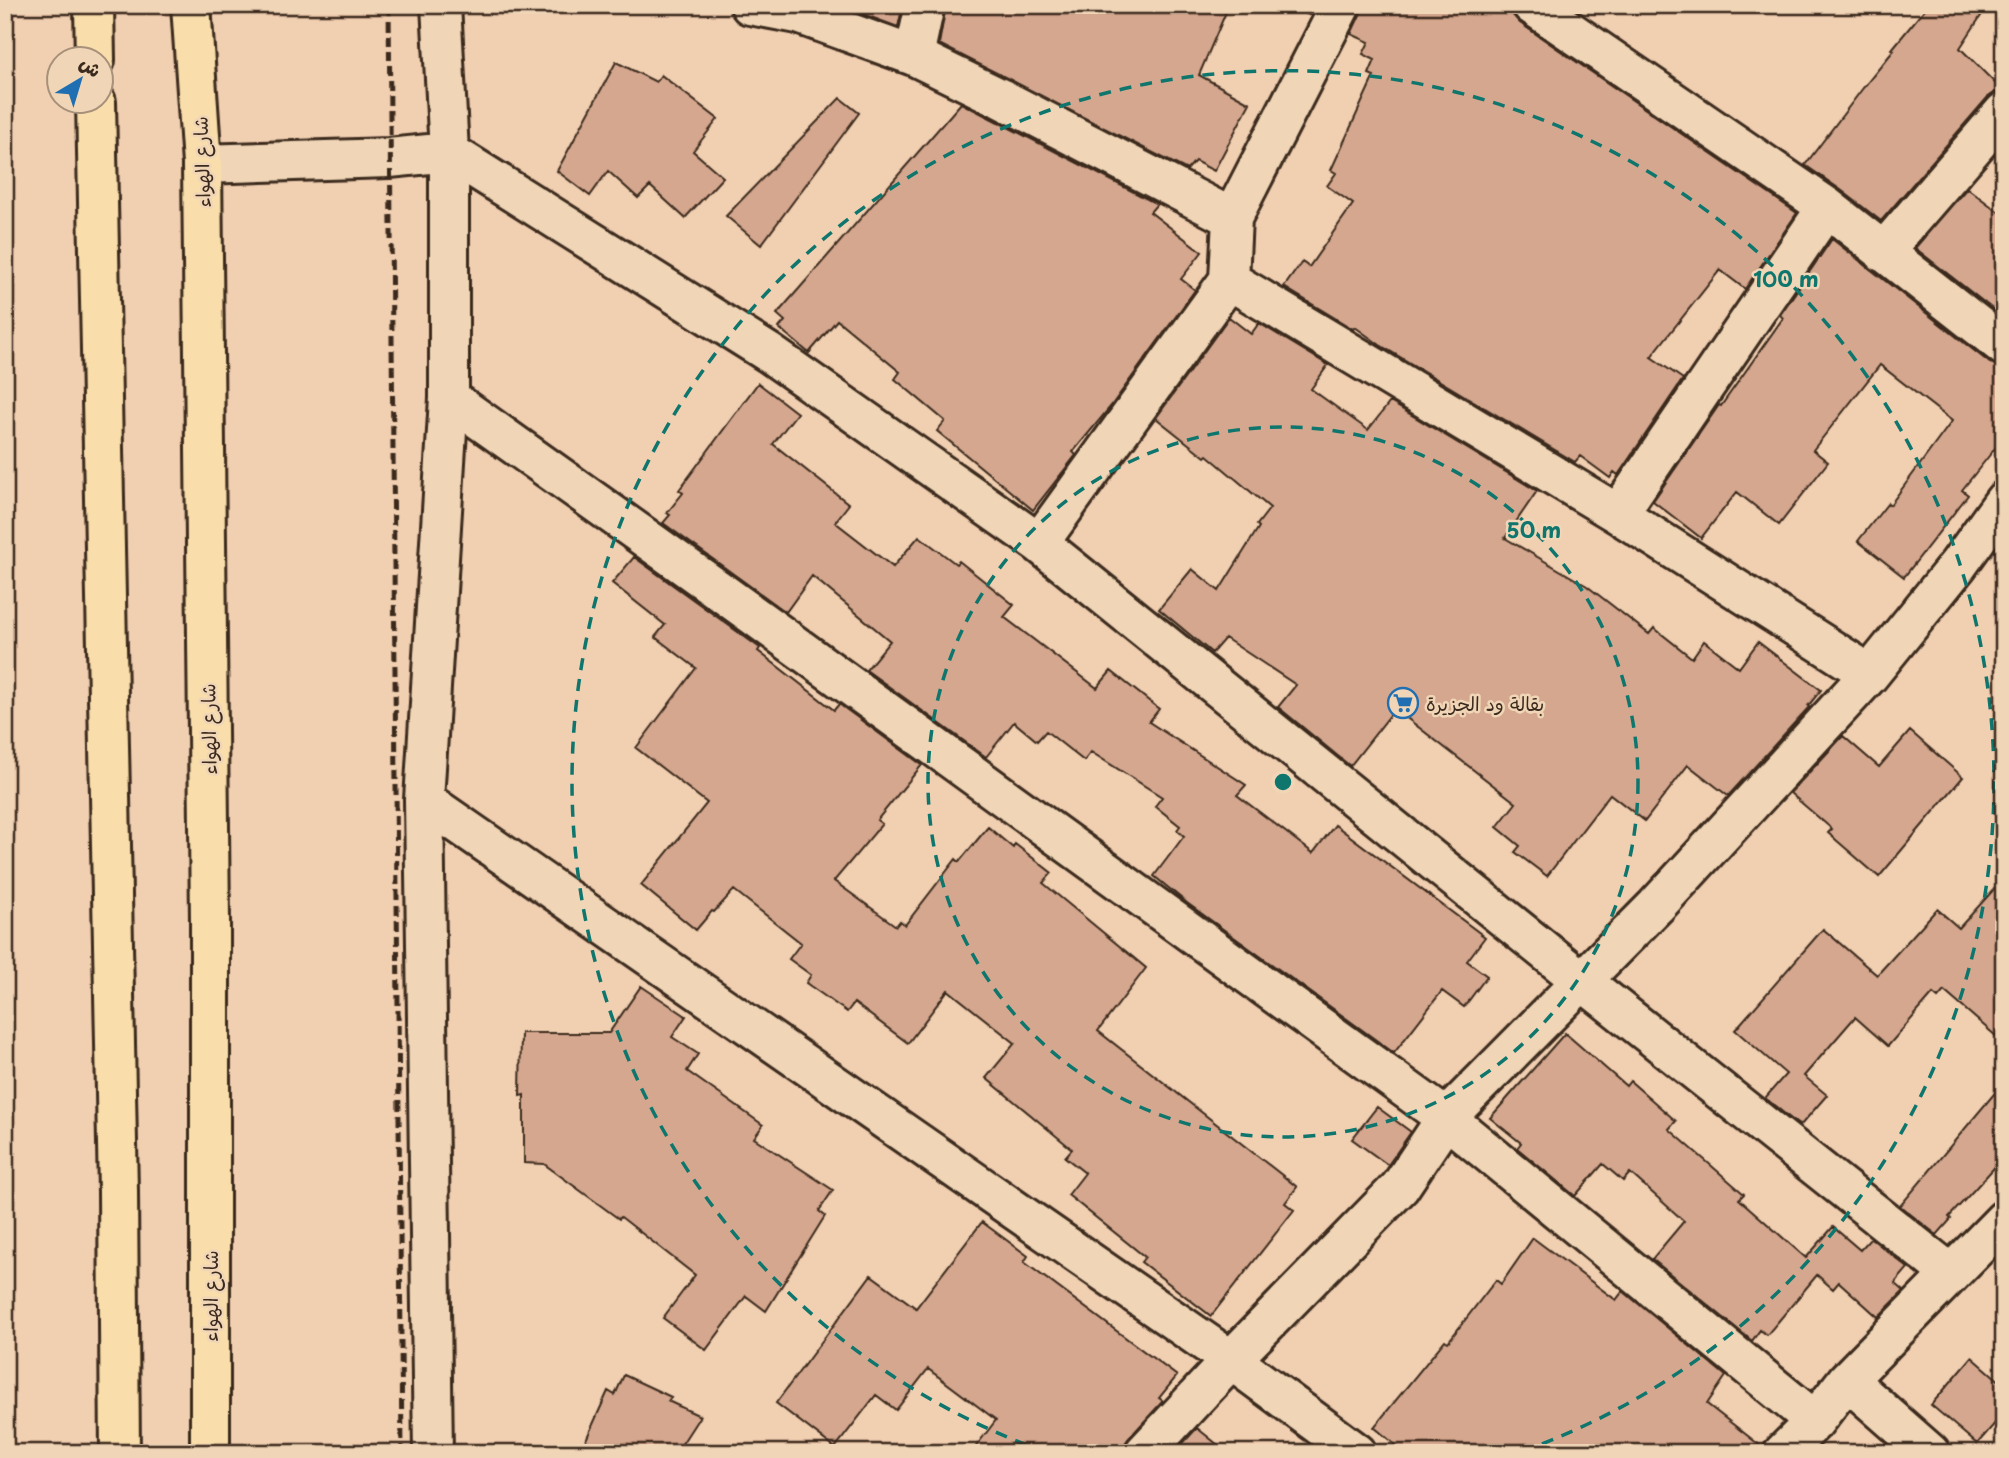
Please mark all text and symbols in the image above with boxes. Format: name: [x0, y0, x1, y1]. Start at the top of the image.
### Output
north arrow: [46, 46, 116, 116]
text: ش: [74, 48, 108, 83]
street label: شارع الهواء: [185, 116, 218, 208]
text: 100 m: [1753, 262, 1819, 294]
text: 50 m: [1507, 513, 1561, 545]
street label: شارع الهواء: [193, 683, 224, 775]
supermarket icon: بقالة ود الجزيرة: [1386, 686, 1420, 720]
place label: بقالة ود الجزيرة: [1426, 689, 1544, 717]
centre of rings: [1271, 770, 1295, 794]
street label: شارع الهواء: [196, 1250, 225, 1342]

